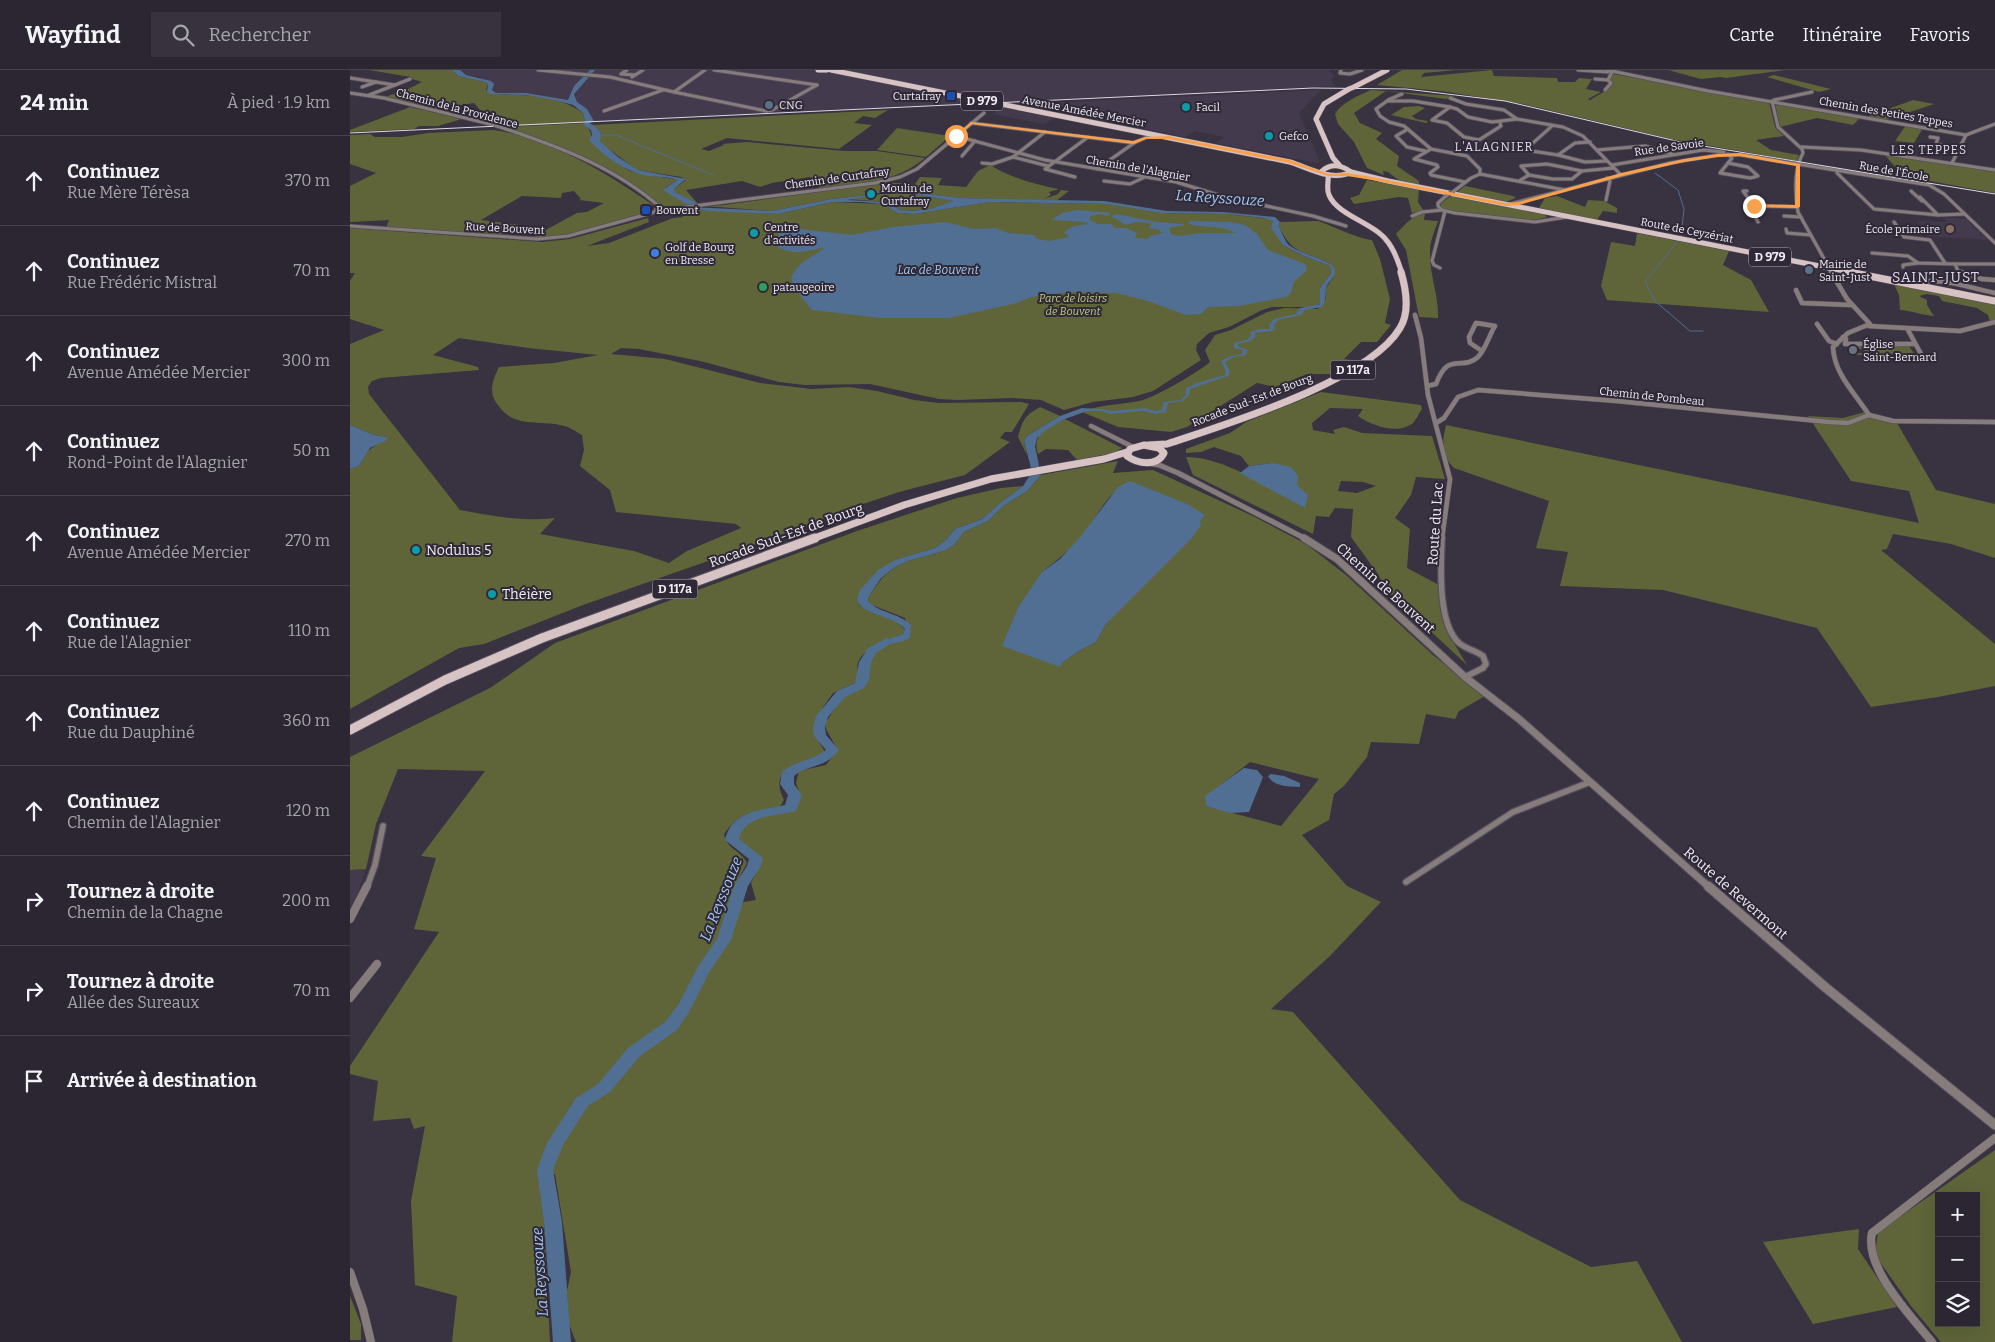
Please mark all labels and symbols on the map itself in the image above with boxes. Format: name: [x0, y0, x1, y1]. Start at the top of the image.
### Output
street label: Chemin de la Providence: [394, 86, 519, 131]
place label: Curtafray: [893, 90, 941, 103]
marker: Curtafray: [945, 90, 957, 102]
road number: D 979: [961, 92, 1003, 110]
street label: Avenue Amédée Mercier: [1021, 93, 1147, 130]
street label: Chemin des Petites Teppes: [1818, 94, 1954, 131]
marker: CNG: [763, 99, 775, 111]
place label: CNG: [779, 99, 803, 112]
marker: Facil: [1180, 101, 1192, 113]
place label: Facil: [1196, 101, 1220, 114]
route start: [945, 125, 968, 148]
marker: Gefco: [1263, 130, 1275, 142]
place label: Gefco: [1279, 130, 1309, 143]
street label: Rue de Savoie: [1633, 136, 1705, 159]
district label: L'ALAGNIER: [1454, 140, 1534, 154]
district label: LES TEPPES: [1891, 143, 1967, 157]
street label: Chemin de l'Alagnier: [1085, 153, 1191, 184]
street label: Rue de l'École: [1858, 158, 1930, 184]
street label: Chemin de Curtafray: [784, 165, 890, 192]
place label: Moulin de Curtafray: [881, 182, 932, 208]
water label: La Reyssouze: [1175, 186, 1266, 210]
marker: Moulin de Curtafray: [865, 188, 877, 200]
route end: [1743, 195, 1766, 218]
marker: Bouvent: [640, 204, 652, 216]
place label: Bouvent: [656, 204, 699, 217]
street label: Route de Ceyzériat: [1639, 215, 1734, 246]
street label: Rue de Bouvent: [465, 220, 545, 237]
place label: Centre d'activités: [764, 221, 815, 247]
place label: École primaire: [1865, 222, 1940, 236]
marker: École primaire: [1944, 223, 1956, 235]
marker: Centre d'activités: [748, 227, 760, 239]
place label: Golf de Bourg en Bresse: [665, 241, 734, 267]
marker: Golf de Bourg en Bresse: [649, 247, 661, 259]
road number: D 979: [1749, 248, 1791, 266]
place label: Mairie de Saint-Just: [1819, 258, 1870, 284]
water label: Lac de Bouvent: [897, 263, 979, 277]
marker: Mairie de Saint-Just: [1803, 264, 1815, 276]
district label: SAINT-JUST: [1892, 269, 1980, 286]
marker: pataugeoire: [757, 281, 769, 293]
place label: pataugeoire: [773, 281, 835, 294]
park label: Parc de loisirs de Bouvent: [1039, 292, 1107, 318]
place label: Église Saint-Bernard: [1863, 337, 1937, 364]
marker: Église Saint-Bernard: [1847, 344, 1859, 356]
road number: D 117a: [1330, 360, 1376, 380]
street label: Rocade Sud-Est de Bourg: [1190, 371, 1314, 429]
street label: Chemin de Pombeau: [1599, 385, 1705, 409]
street label: Route du Lac: [1424, 482, 1447, 566]
street label: Rocade Sud-Est de Bourg: [707, 500, 866, 571]
street label: Chemin de Bouvent: [1333, 540, 1439, 637]
place label: Nodulus 5: [426, 542, 492, 559]
marker: Nodulus 5: [410, 544, 422, 556]
road number: D 117a: [652, 579, 698, 598]
place label: Théière: [502, 586, 552, 603]
marker: Théière: [486, 588, 498, 600]
street label: Route de Revermont: [1680, 844, 1791, 943]
water label: La Reyssouze: [696, 854, 746, 944]
water label: La Reyssouze: [528, 1226, 552, 1317]

